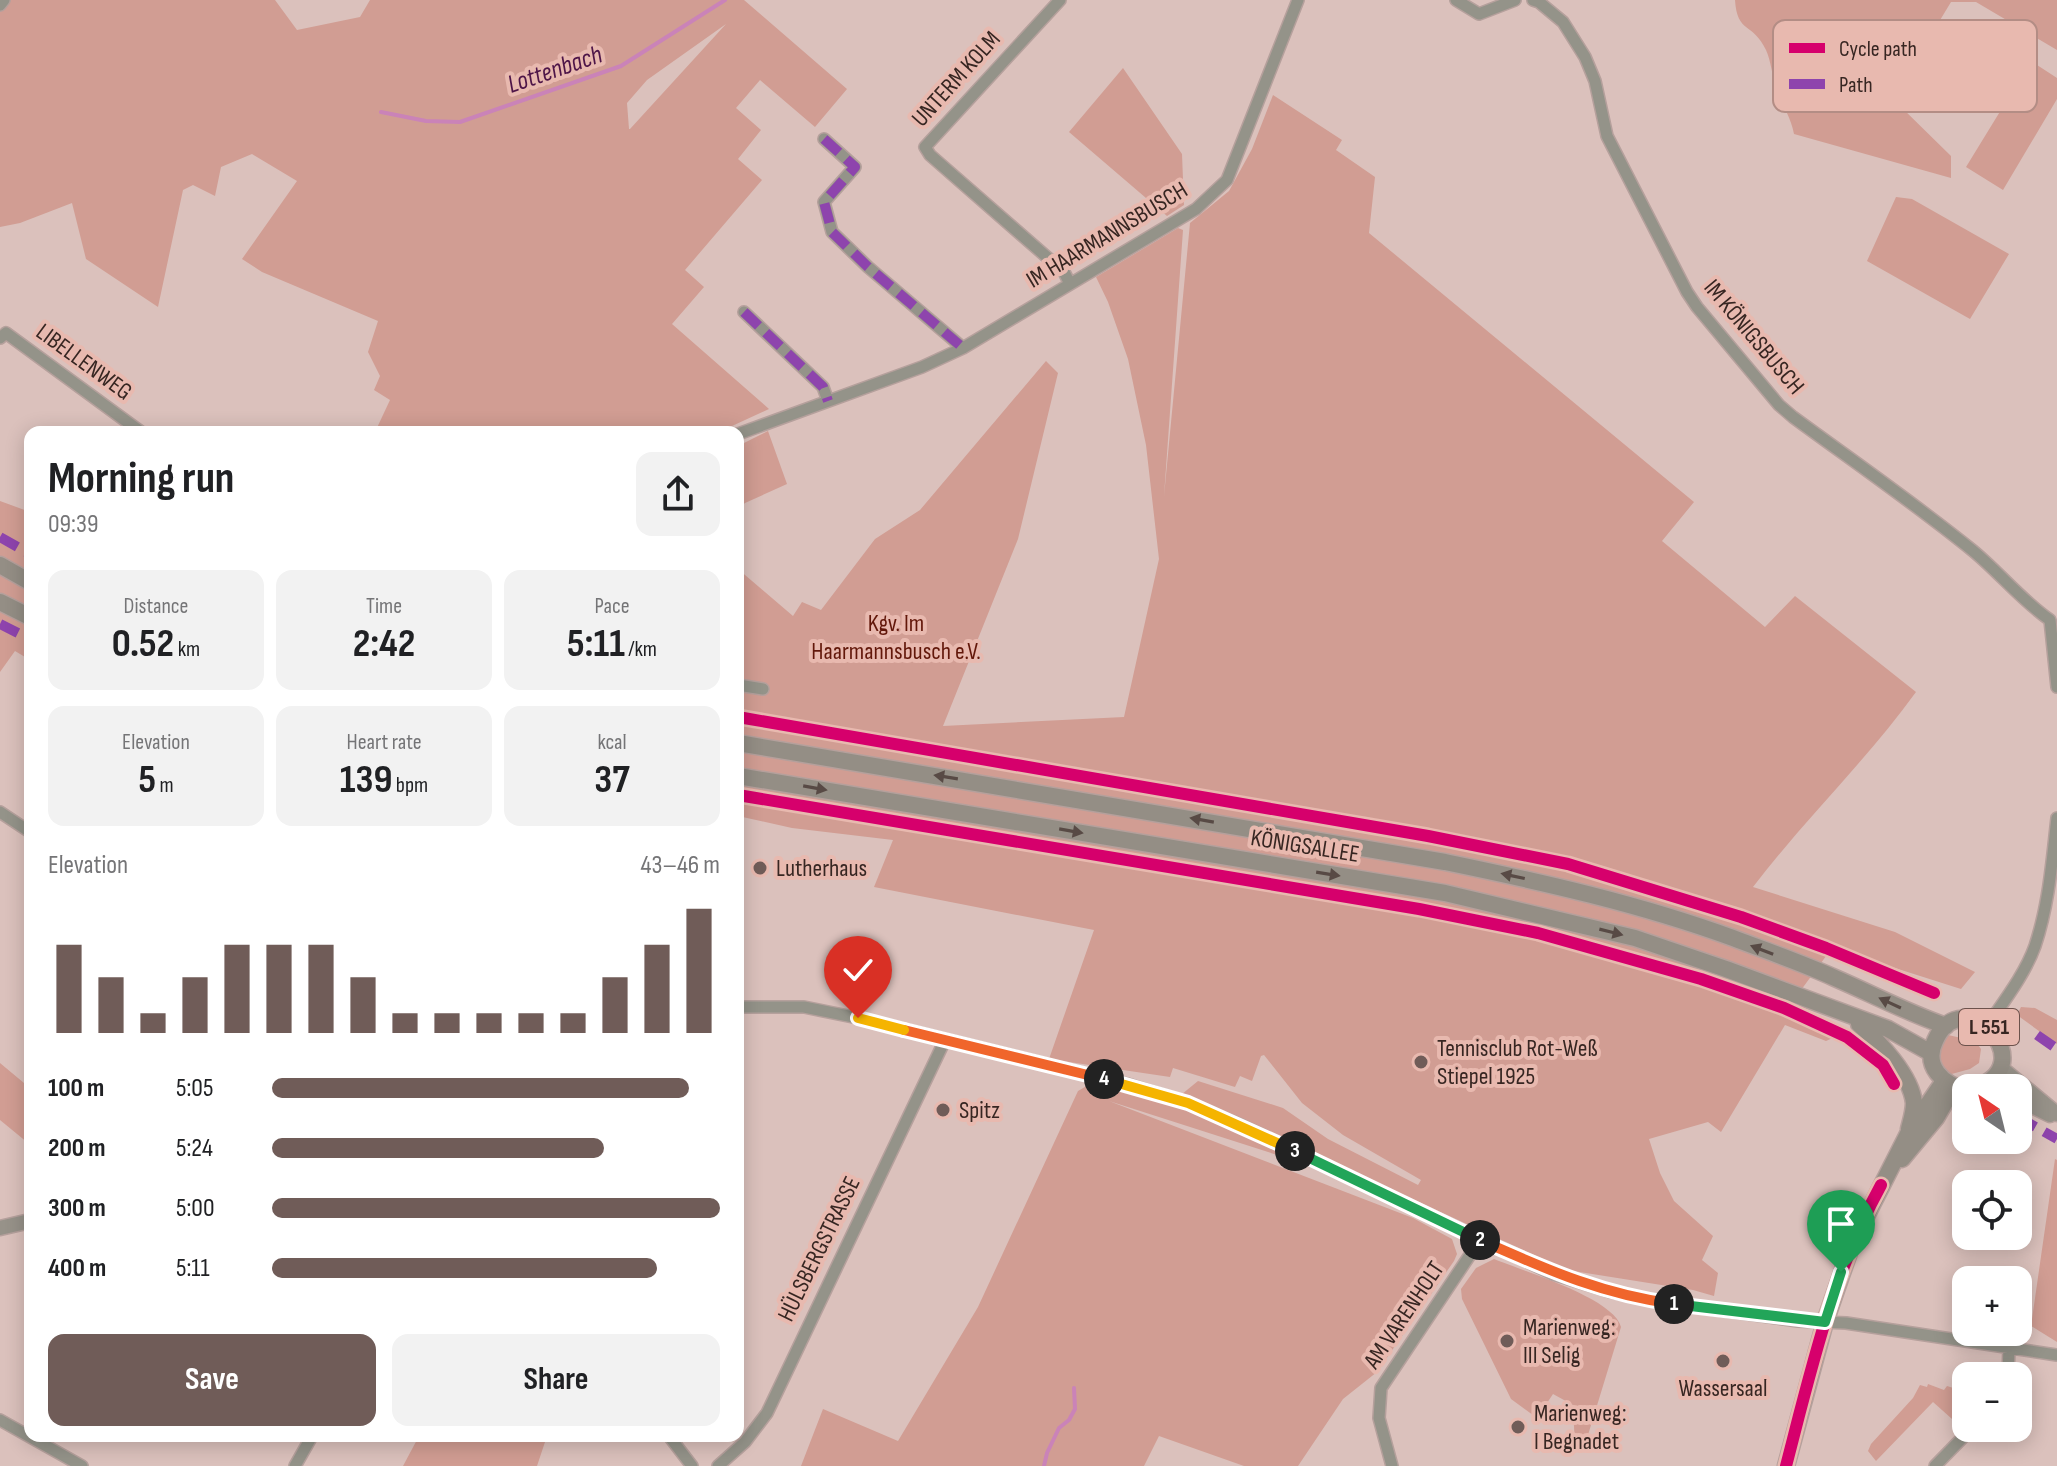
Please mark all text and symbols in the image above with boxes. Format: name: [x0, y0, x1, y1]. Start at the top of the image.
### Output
legend: [1773, 20, 2037, 112]
street label: UNTERM KOLM: [906, 25, 1006, 133]
text: Cycle path: [1839, 36, 1917, 63]
water label: Lottenbach: [504, 39, 607, 101]
text: Path: [1839, 72, 1873, 99]
street label: IM HAARMANNSBUSCH: [1021, 175, 1193, 295]
street label: IM KÖNIGSBUSCH: [1698, 274, 1810, 400]
street label: LIBELLENWEG: [30, 318, 138, 406]
text: Morning run: [48, 452, 234, 505]
button: share: [636, 452, 720, 536]
text: 09:39: [48, 509, 98, 540]
text: Distance: [124, 593, 188, 620]
text: Time: [366, 593, 402, 620]
text: Pace: [594, 593, 630, 620]
park label: Kgv. Im Haarmannsbusch e.V.: [811, 609, 981, 666]
text: 0.52: [112, 620, 174, 668]
text: 2:42: [353, 620, 415, 668]
text: 5:11: [567, 620, 625, 668]
text: km: [174, 636, 200, 663]
text: /km: [625, 636, 657, 663]
text: Elevation: [122, 729, 190, 756]
text: Heart rate: [346, 729, 422, 756]
text: kcal: [597, 729, 627, 756]
text: 5: [138, 756, 156, 804]
text: 139: [340, 756, 392, 804]
text: 37: [594, 756, 630, 804]
one-way arrow: [933, 770, 958, 782]
text: m: [156, 772, 174, 799]
text: bpm: [392, 772, 428, 799]
one-way arrow: [803, 783, 828, 795]
one-way arrow: [1189, 814, 1214, 826]
street label: KÖNIGSALLEE: [1249, 823, 1361, 869]
one-way arrow: [1059, 826, 1084, 838]
text: Elevation: [48, 850, 128, 881]
text: 43–46 m: [641, 850, 720, 881]
place label: Lutherhaus: [776, 854, 867, 883]
marker: Lutherhaus: [751, 859, 769, 877]
one-way arrow: [1316, 869, 1341, 881]
one-way arrow: [1500, 869, 1525, 882]
one-way arrow: [1599, 927, 1624, 939]
pin: [824, 936, 892, 1018]
one-way arrow: [1750, 943, 1774, 956]
icon: check: [836, 948, 880, 992]
one-way arrow: [1878, 997, 1902, 1010]
road number: L 551: [1959, 1009, 2019, 1045]
place label: Tennisclub Rot-Weß Stiepel 1925: [1437, 1034, 1598, 1091]
marker: Tennisclub Rot-Weß Stiepel 1925: [1412, 1053, 1430, 1071]
pin: 4: [1084, 1059, 1124, 1099]
text: 4: [1099, 1065, 1109, 1092]
text: 100 m: [48, 1073, 104, 1104]
text: 5:05: [176, 1073, 213, 1104]
north arrow: [1952, 1074, 2032, 1154]
map controls: [1952, 1074, 2032, 1442]
place label: Spitz: [959, 1096, 1000, 1125]
marker: Spitz: [934, 1101, 952, 1119]
pin: 3: [1275, 1131, 1315, 1171]
text: 200 m: [48, 1133, 105, 1164]
text: 5:24: [176, 1133, 213, 1164]
text: 3: [1290, 1137, 1300, 1164]
button: locate: [1952, 1170, 2032, 1250]
street label: HÜLSBERGSTRASSE: [771, 1172, 867, 1326]
pin: [1807, 1190, 1875, 1272]
text: 300 m: [48, 1193, 106, 1224]
text: 5:00: [176, 1193, 215, 1224]
icon: arrive: [1819, 1202, 1863, 1246]
pin: 2: [1460, 1220, 1500, 1260]
text: 2: [1475, 1226, 1485, 1253]
text: 400 m: [48, 1253, 106, 1284]
text: 5:11: [176, 1253, 210, 1284]
street label: AM VARENHOLT: [1357, 1256, 1451, 1375]
button: +: [1952, 1266, 2032, 1346]
pin: 1: [1654, 1284, 1694, 1324]
text: 1: [1670, 1290, 1678, 1317]
place label: Marienweg: III Selig: [1523, 1313, 1616, 1370]
marker: Marienweg: III Selig: [1498, 1332, 1516, 1350]
button: Save: [48, 1334, 376, 1426]
button: Share: [392, 1334, 720, 1426]
marker: Wassersaal: [1714, 1352, 1732, 1370]
button: −: [1952, 1362, 2032, 1442]
place label: Wassersaal: [1679, 1374, 1767, 1403]
place label: Marienweg: I Begnadet: [1534, 1399, 1627, 1456]
marker: Marienweg: I Begnadet: [1509, 1418, 1527, 1436]

